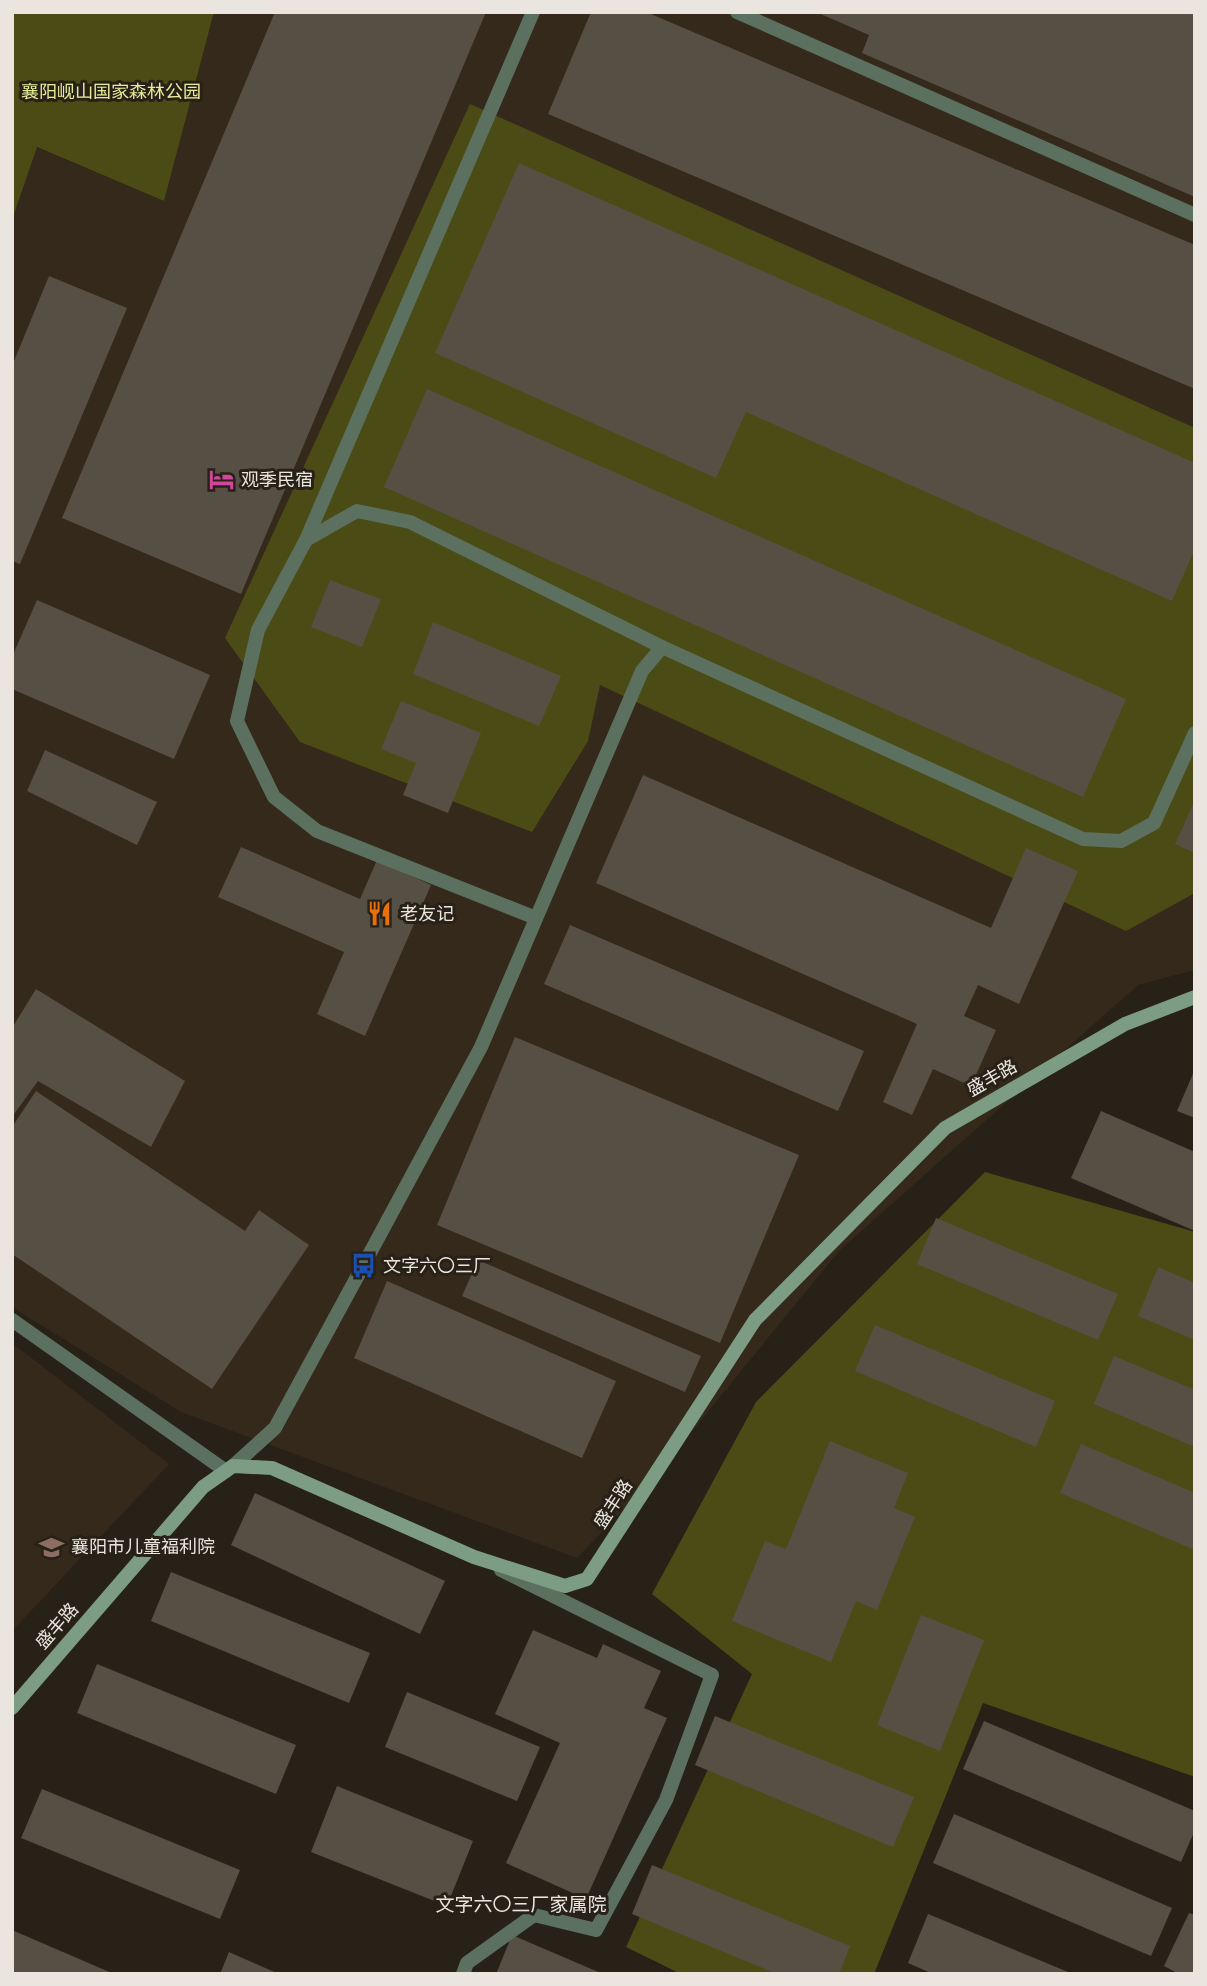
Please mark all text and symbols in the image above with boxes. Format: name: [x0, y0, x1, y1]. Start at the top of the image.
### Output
park label: 襄阳岘山国家森林公园: [21, 80, 201, 103]
hotel icon: 观季民宿: [207, 466, 235, 494]
place label: 观季民宿: [241, 468, 313, 491]
restaurant icon: 老友记: [366, 900, 394, 928]
place label: 老友记: [400, 902, 454, 925]
street label: 盛丰路: [963, 1054, 1021, 1101]
bus stop icon: 文字六〇三厂: [349, 1252, 377, 1280]
place label: 文字六〇三厂: [383, 1254, 491, 1277]
street label: 盛丰路: [588, 1475, 637, 1533]
school or university icon: 襄阳市儿童福利院: [37, 1533, 65, 1561]
place label: 襄阳市儿童福利院: [71, 1535, 215, 1558]
street label: 盛丰路: [30, 1598, 83, 1654]
district label: 文字六〇三厂家属院: [435, 1892, 607, 1916]

